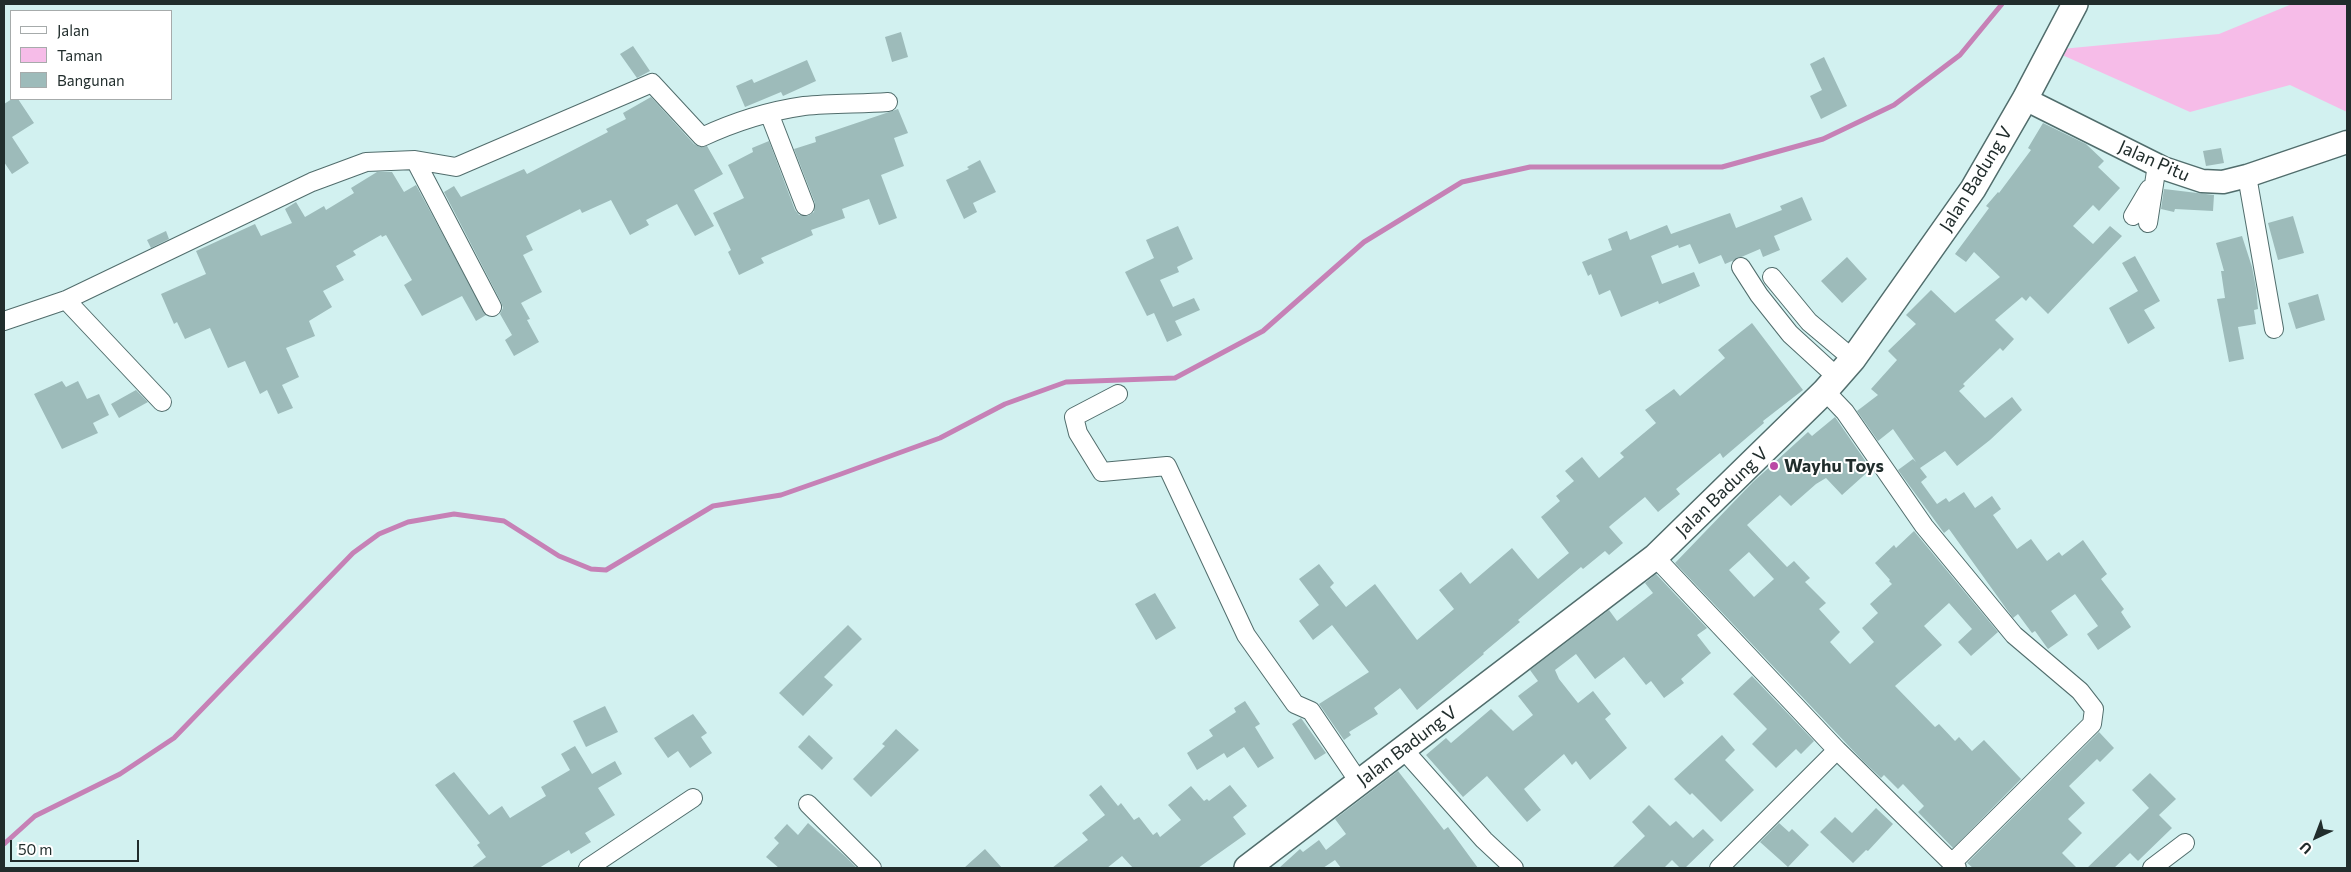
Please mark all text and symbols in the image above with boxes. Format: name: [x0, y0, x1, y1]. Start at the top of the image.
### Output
legend: [10, 10, 172, 100]
text: Jalan: [57, 21, 89, 39]
text: Taman: [57, 46, 103, 64]
text: Bangunan: [57, 71, 125, 89]
street label: Jalan Badung V: [1935, 122, 2017, 236]
street label: Jalan Pitu: [2115, 136, 2193, 186]
street label: Jalan Badung V: [1671, 443, 1773, 541]
place label: Wayhu Toys: [1784, 455, 1884, 477]
marker: Wayhu Toys: [1768, 460, 1780, 472]
street label: Jalan Badung V: [1353, 701, 1461, 791]
north arrow: [2291, 812, 2341, 862]
scale bar: [12, 830, 141, 862]
text: U: [2296, 839, 2315, 858]
text: 50 m: [18, 840, 52, 858]

